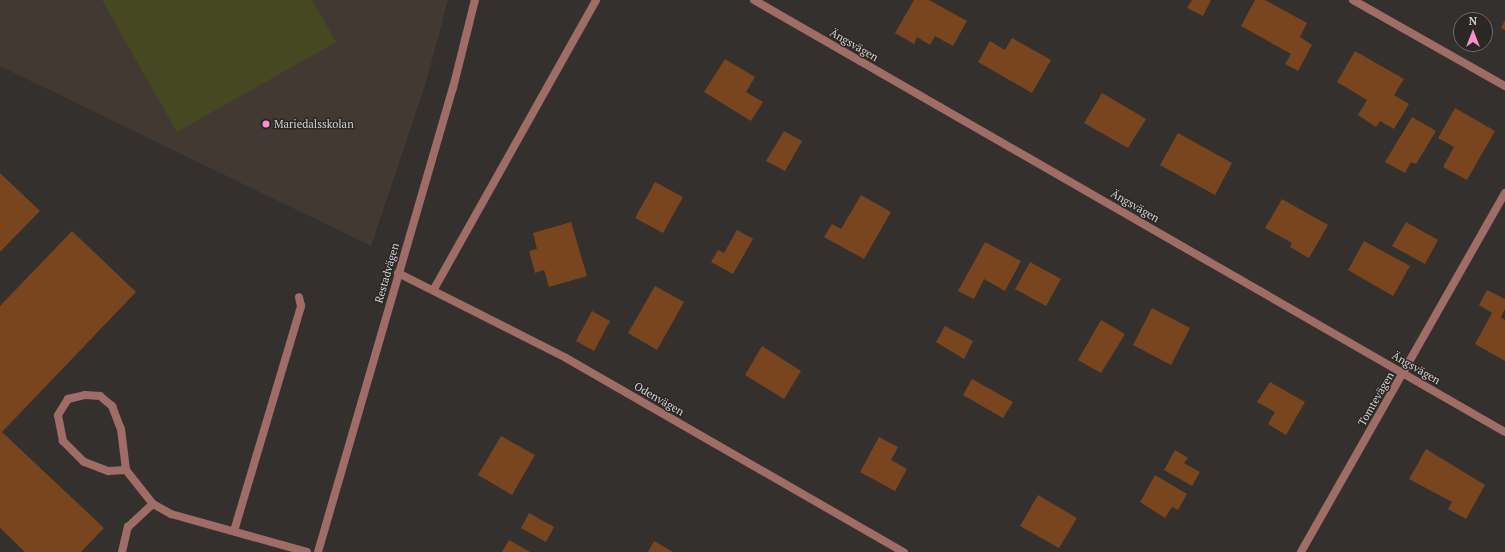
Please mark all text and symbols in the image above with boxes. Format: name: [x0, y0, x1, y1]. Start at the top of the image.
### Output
north arrow: [1453, 12, 1493, 52]
text: N: [1469, 14, 1477, 28]
street label: Ängsvägen: [827, 26, 881, 64]
place label: Mariedalsskolan: [274, 117, 354, 131]
marker: Mariedalsskolan: [261, 119, 271, 129]
street label: Ängsvägen: [1108, 187, 1162, 225]
street label: Restadvägen: [372, 241, 402, 305]
street label: Ängsvägen: [1389, 349, 1443, 387]
street label: Tomtevägen: [1355, 370, 1397, 428]
street label: Odenvägen: [632, 379, 686, 419]

